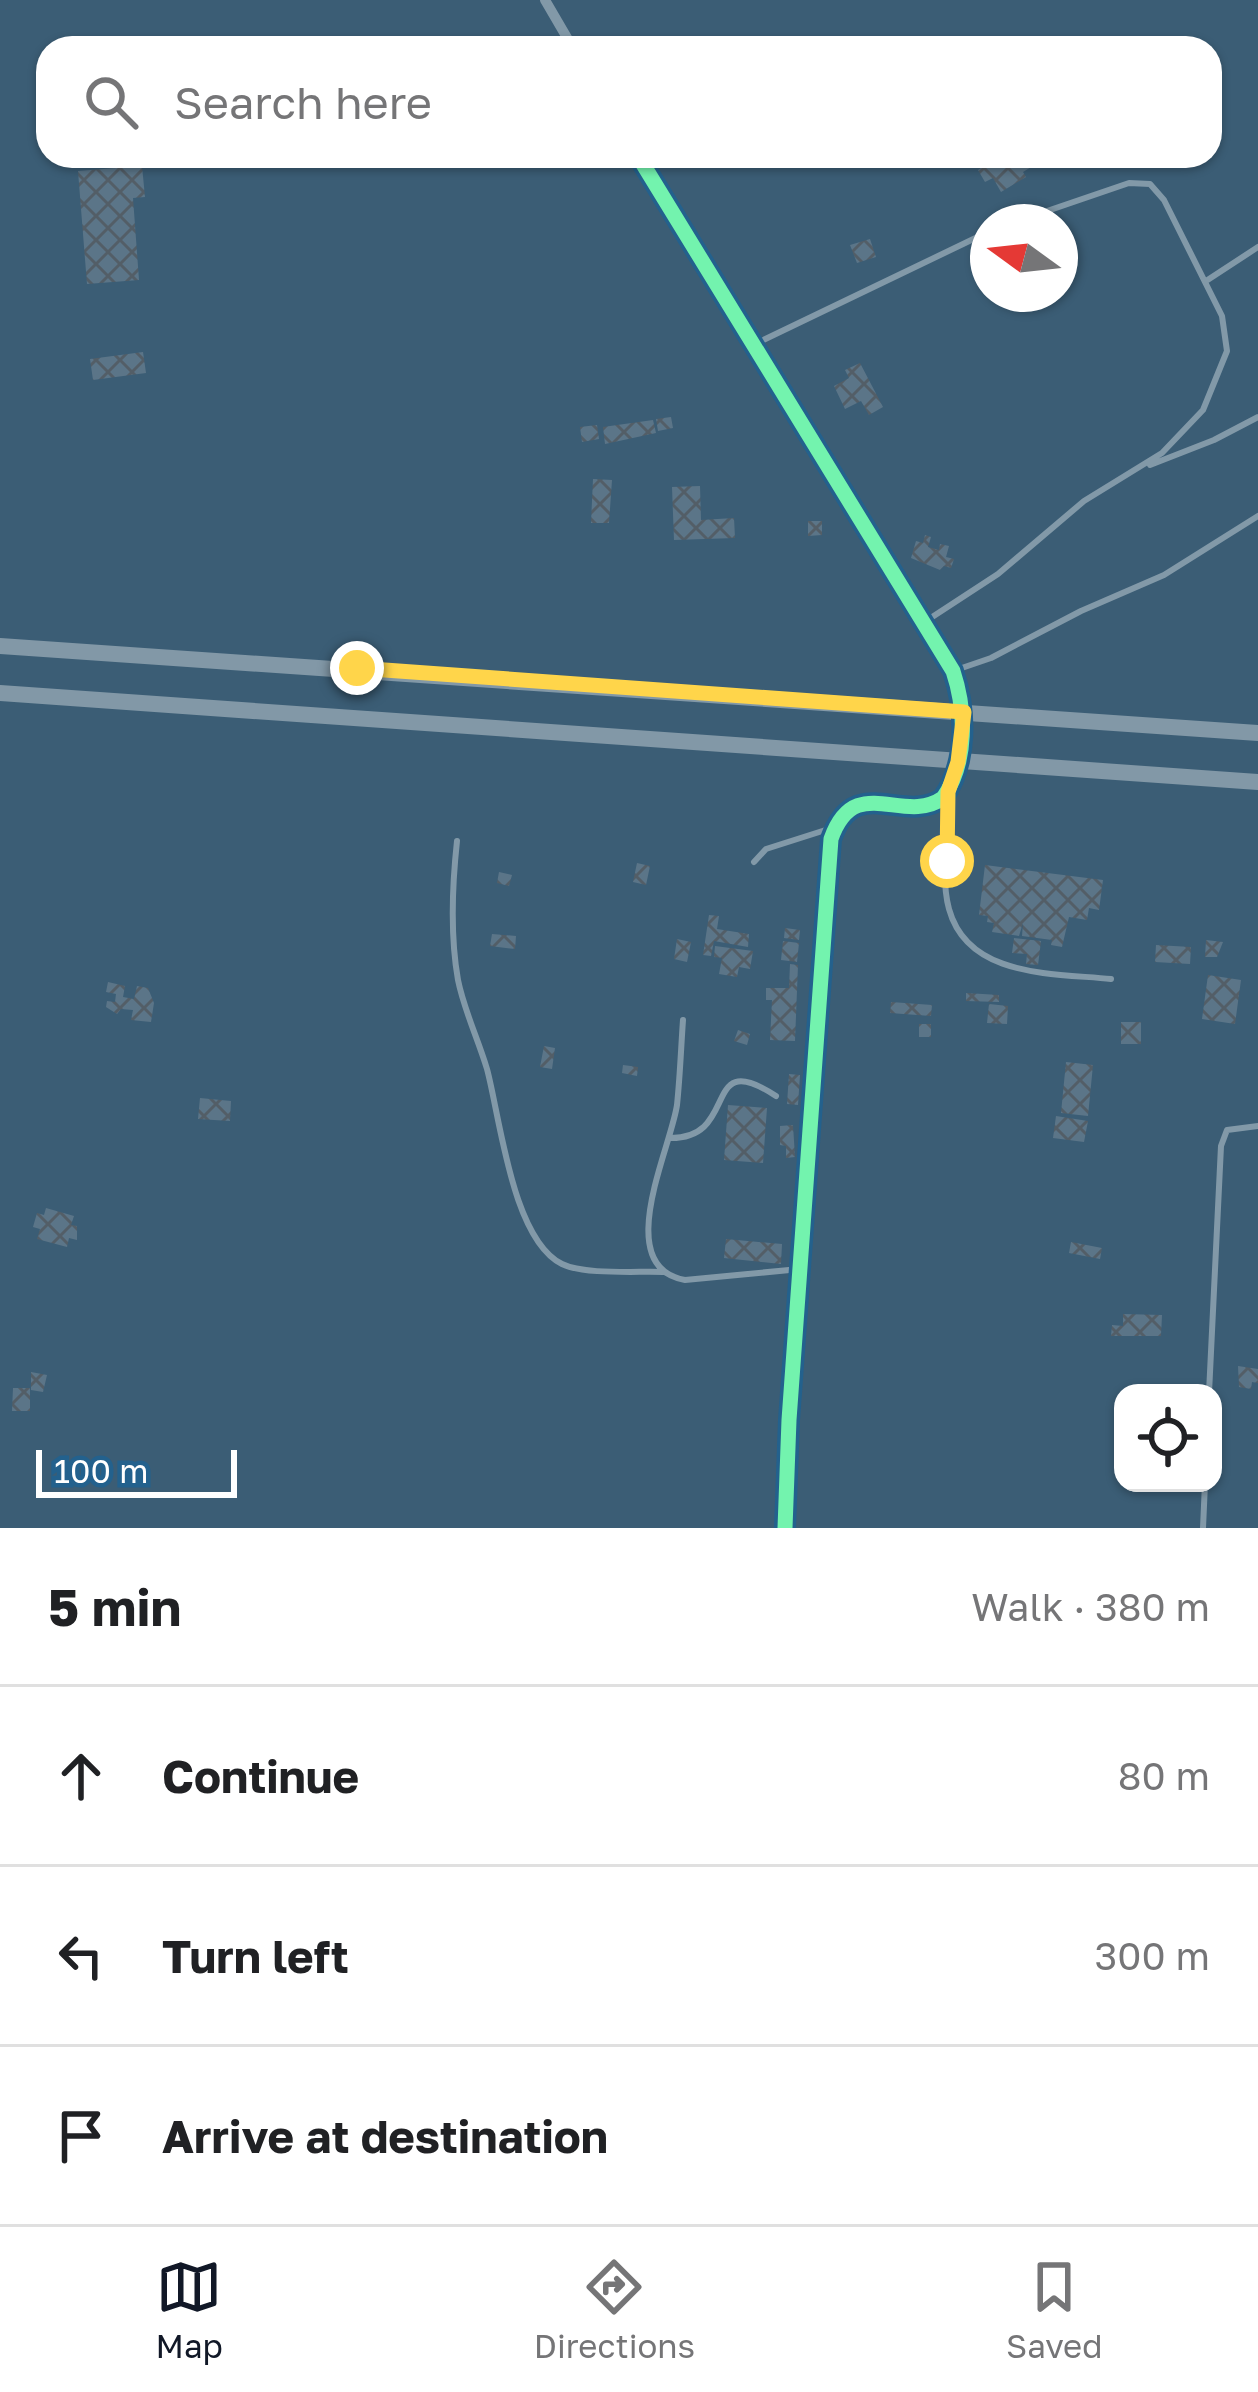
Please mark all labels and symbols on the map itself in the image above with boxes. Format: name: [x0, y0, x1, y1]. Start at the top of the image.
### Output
north arrow: [970, 204, 1078, 312]
route end: [330, 641, 384, 695]
route start: [920, 834, 974, 888]
scale bar: [36, 1444, 237, 1497]

